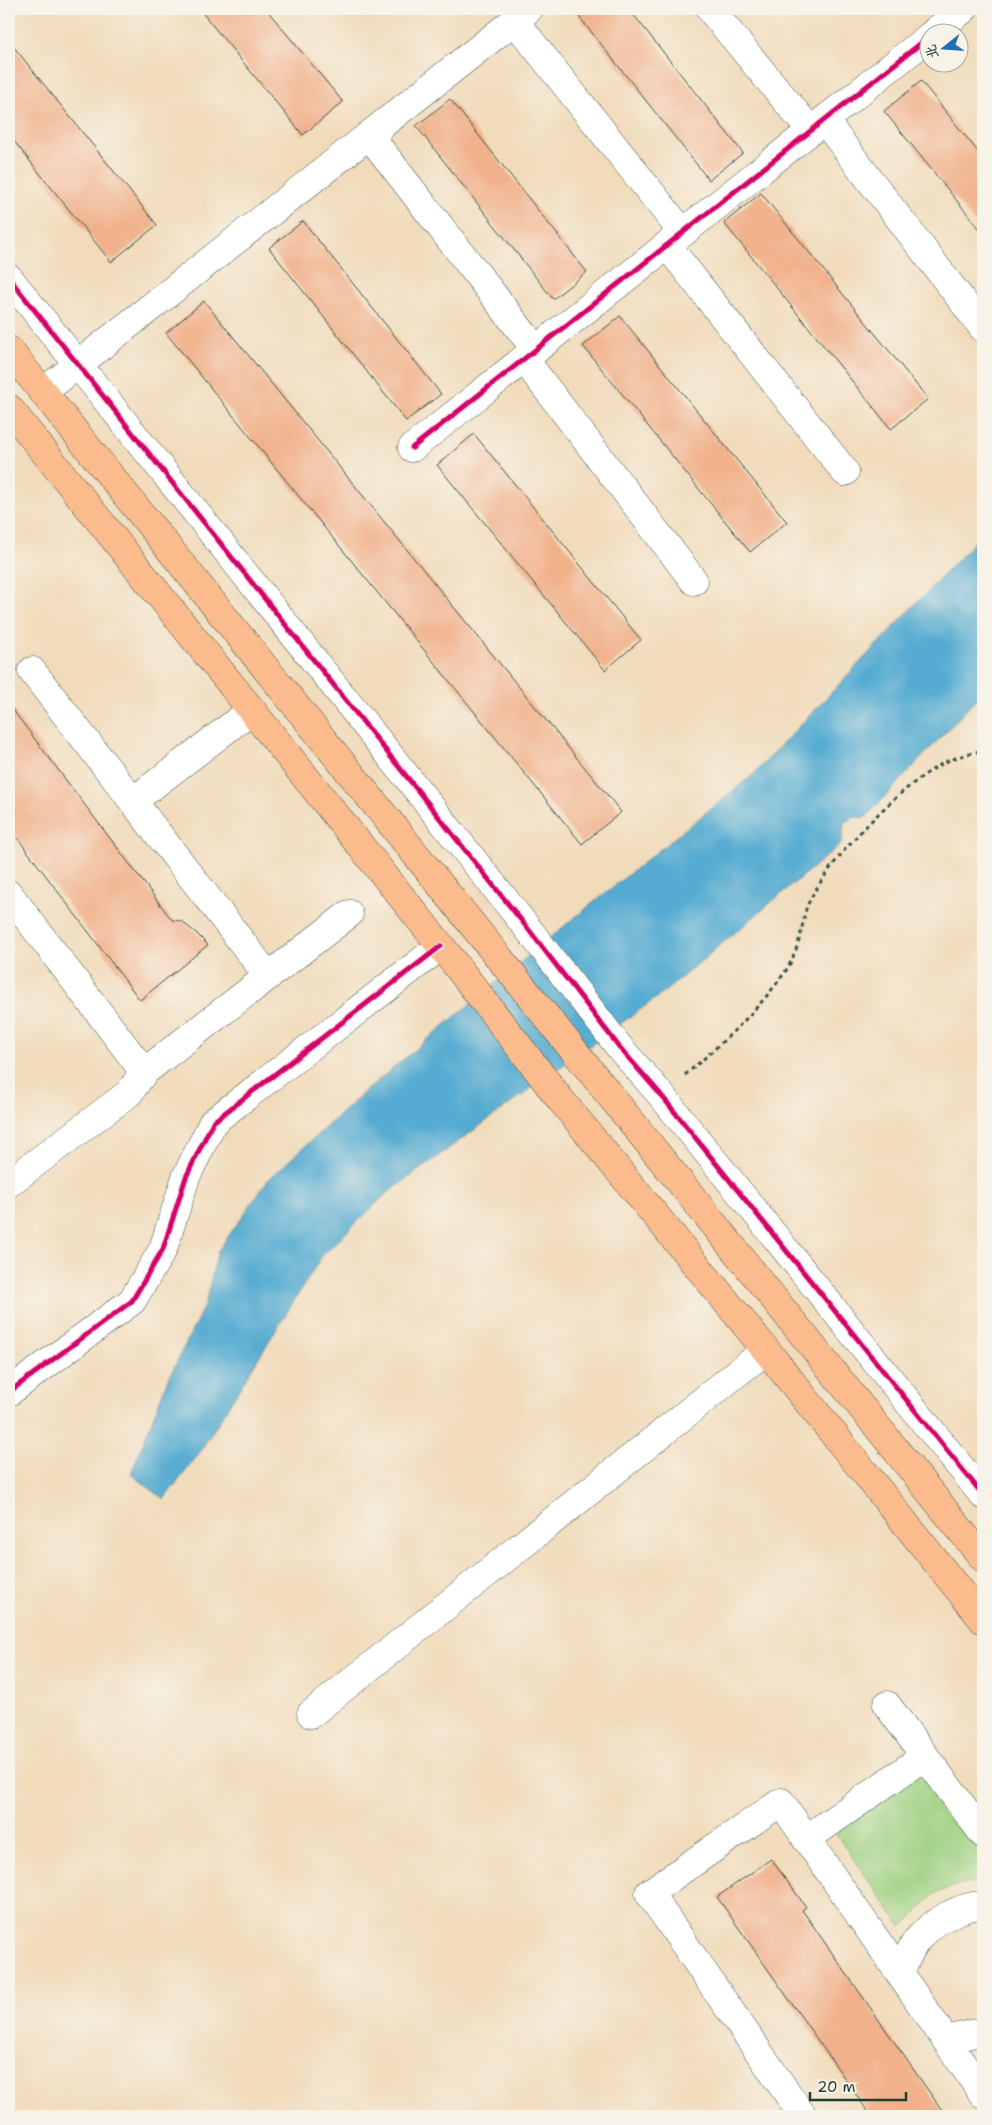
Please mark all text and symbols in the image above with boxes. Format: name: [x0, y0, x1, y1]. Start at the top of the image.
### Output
north arrow: [920, 22, 970, 72]
text: 北: [921, 42, 942, 61]
scale bar: [810, 2070, 906, 2102]
text: 20 m: [817, 2077, 856, 2097]

